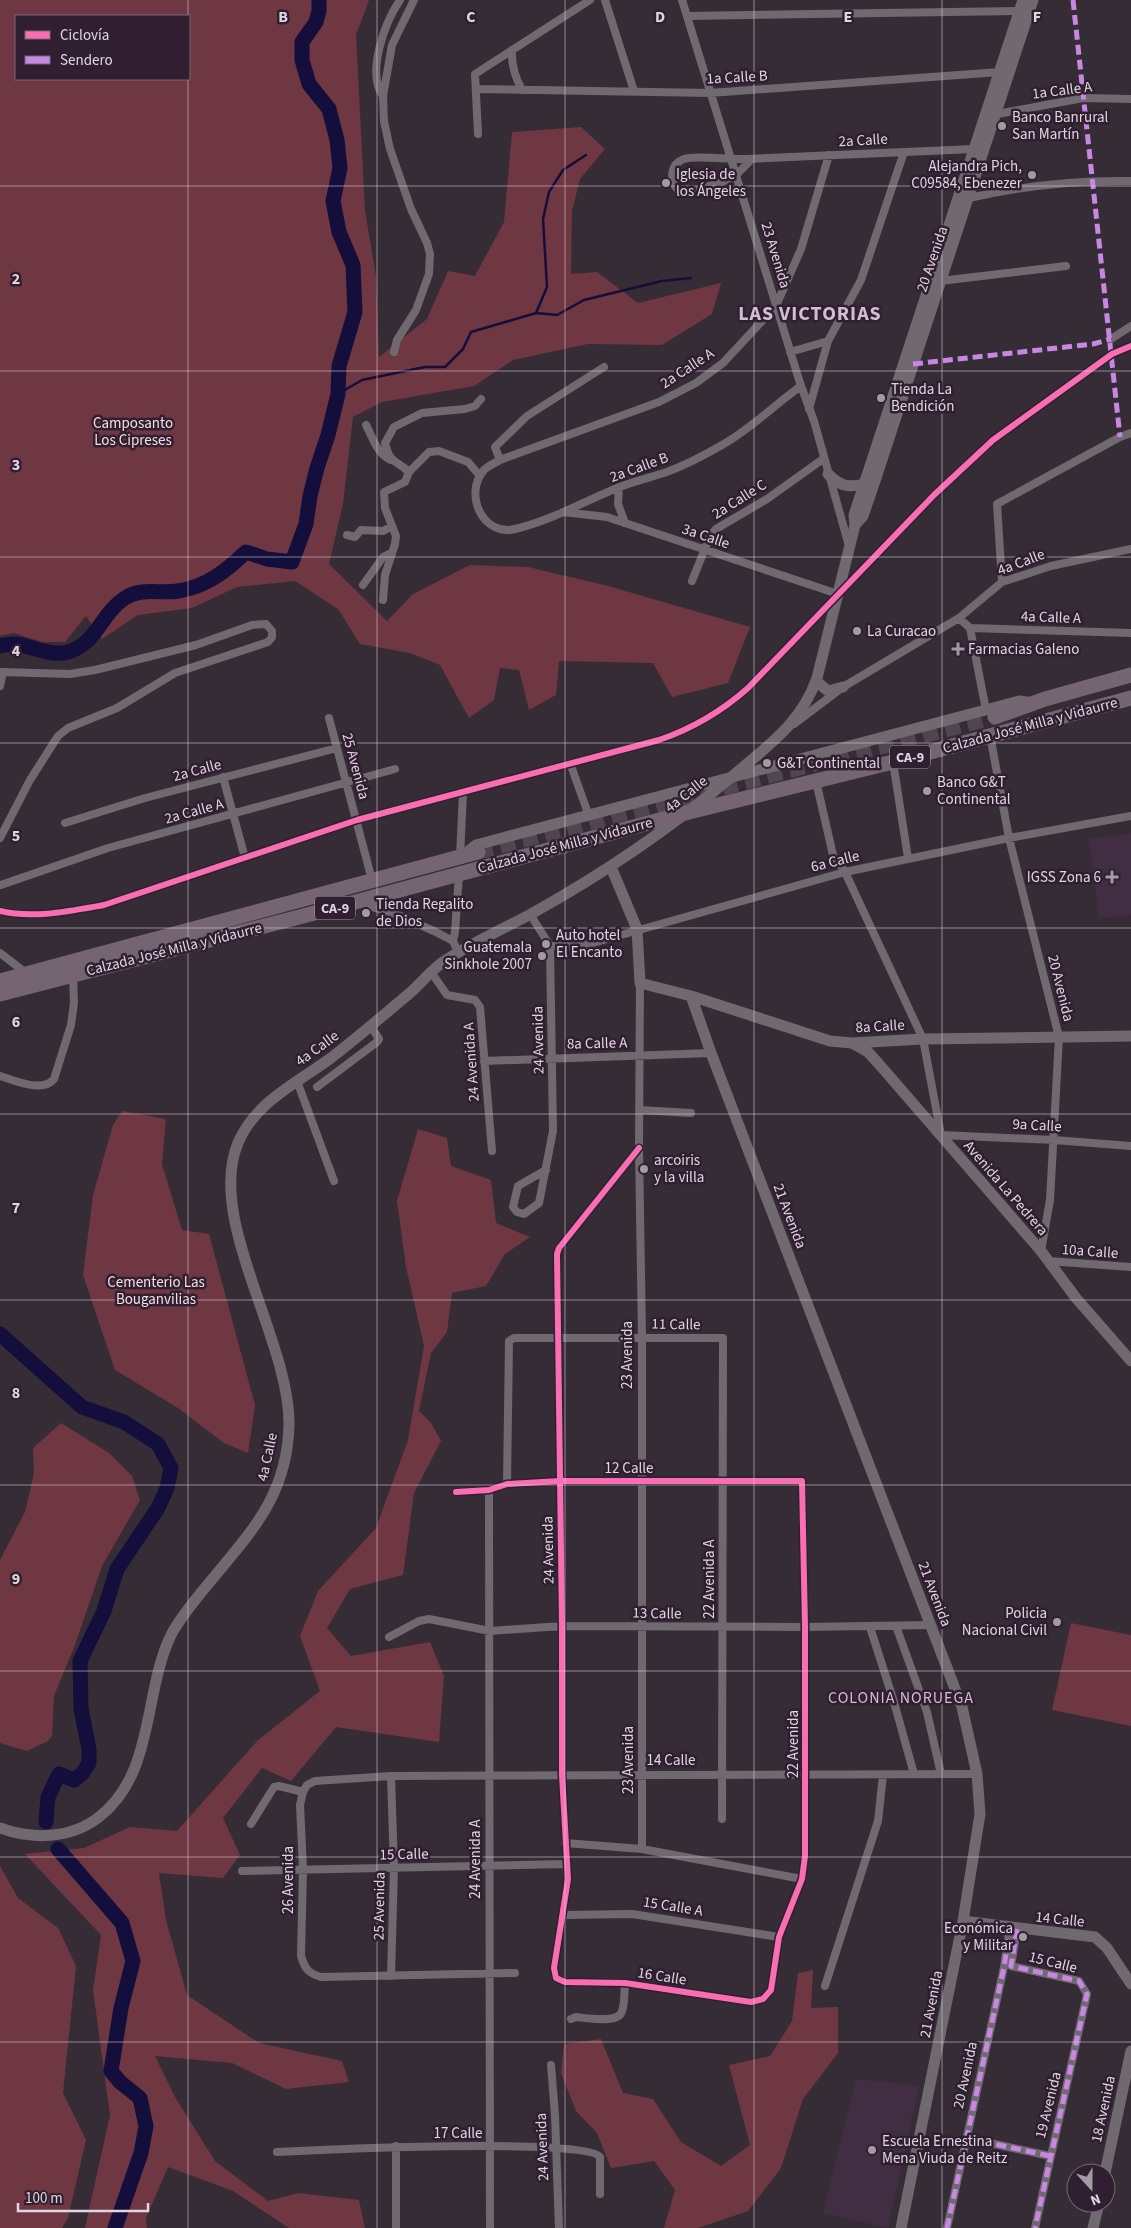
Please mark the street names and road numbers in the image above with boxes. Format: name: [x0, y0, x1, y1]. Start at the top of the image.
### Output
street label: 1a Calle B: [706, 65, 768, 90]
street label: 1a Calle A: [1031, 76, 1094, 105]
street label: 2a Calle: [838, 129, 888, 152]
street label: 23 Avenida: [756, 220, 796, 291]
street label: 20 Avenida: [911, 224, 953, 295]
street label: 2a Calle A: [656, 343, 719, 394]
street label: 2a Calle B: [607, 447, 672, 488]
street label: 2a Calle C: [708, 474, 771, 524]
street label: 3a Calle: [679, 519, 733, 554]
street label: 4a Calle: [994, 544, 1048, 581]
street label: 4a Calle A: [1020, 606, 1082, 629]
street label: Calzada José Milla y Vidaurre: [940, 692, 1120, 759]
street label: 25 Avenida: [337, 731, 374, 802]
road number: CA-9: [890, 746, 930, 769]
street label: 2a Calle: [171, 754, 224, 787]
street label: 4a Calle: [660, 771, 712, 818]
street label: 2a Calle A: [162, 793, 227, 829]
street label: Calzada José Milla y Vidaurre: [475, 812, 655, 879]
street label: 6a Calle: [809, 845, 862, 878]
road number: CA-9: [315, 896, 355, 920]
street label: Calzada José Milla y Vidaurre: [84, 917, 264, 981]
street label: 20 Avenida: [1042, 953, 1079, 1024]
street label: 24 Avenida: [527, 1006, 550, 1074]
street label: 8a Calle: [855, 1015, 905, 1038]
street label: 24 Avenida A: [458, 1021, 485, 1102]
street label: 4a Calle: [291, 1025, 343, 1071]
street label: 8a Calle A: [567, 1032, 628, 1055]
street label: 9a Calle: [1012, 1114, 1062, 1137]
street label: Avenida La Pedrera: [958, 1136, 1053, 1240]
street label: 21 Avenida: [768, 1181, 812, 1252]
street label: 10a Calle: [1061, 1239, 1119, 1264]
street label: 11 Calle: [651, 1314, 701, 1335]
street label: 23 Avenida: [617, 1321, 638, 1389]
street label: 4a Calle: [252, 1431, 283, 1483]
street label: 12 Calle: [604, 1458, 654, 1479]
street label: 24 Avenida: [537, 1516, 560, 1584]
street label: 22 Avenida A: [699, 1539, 720, 1619]
street label: 21 Avenida: [913, 1559, 957, 1630]
street label: 13 Calle: [632, 1603, 682, 1624]
street label: 22 Avenida: [783, 1710, 804, 1778]
street label: 23 Avenida: [618, 1726, 639, 1794]
street label: 14 Calle: [646, 1750, 696, 1771]
street label: 24 Avenida A: [465, 1819, 486, 1899]
street label: 15 Calle: [379, 1844, 429, 1865]
street label: 26 Avenida: [278, 1846, 299, 1914]
street label: 25 Avenida: [368, 1872, 391, 1940]
street label: 15 Calle A: [642, 1891, 705, 1922]
street label: 14 Calle: [1034, 1906, 1085, 1933]
street label: 15 Calle: [1026, 1946, 1079, 1979]
street label: 16 Calle: [636, 1962, 688, 1991]
street label: 21 Avenida: [915, 1969, 948, 2040]
street label: 20 Avenida: [948, 2040, 983, 2111]
street label: 19 Avenida: [1030, 2070, 1067, 2141]
street label: 18 Avenida: [1086, 2074, 1121, 2145]
street label: 24 Avenida: [531, 2113, 554, 2181]
street label: 17 Calle: [433, 2123, 483, 2144]

